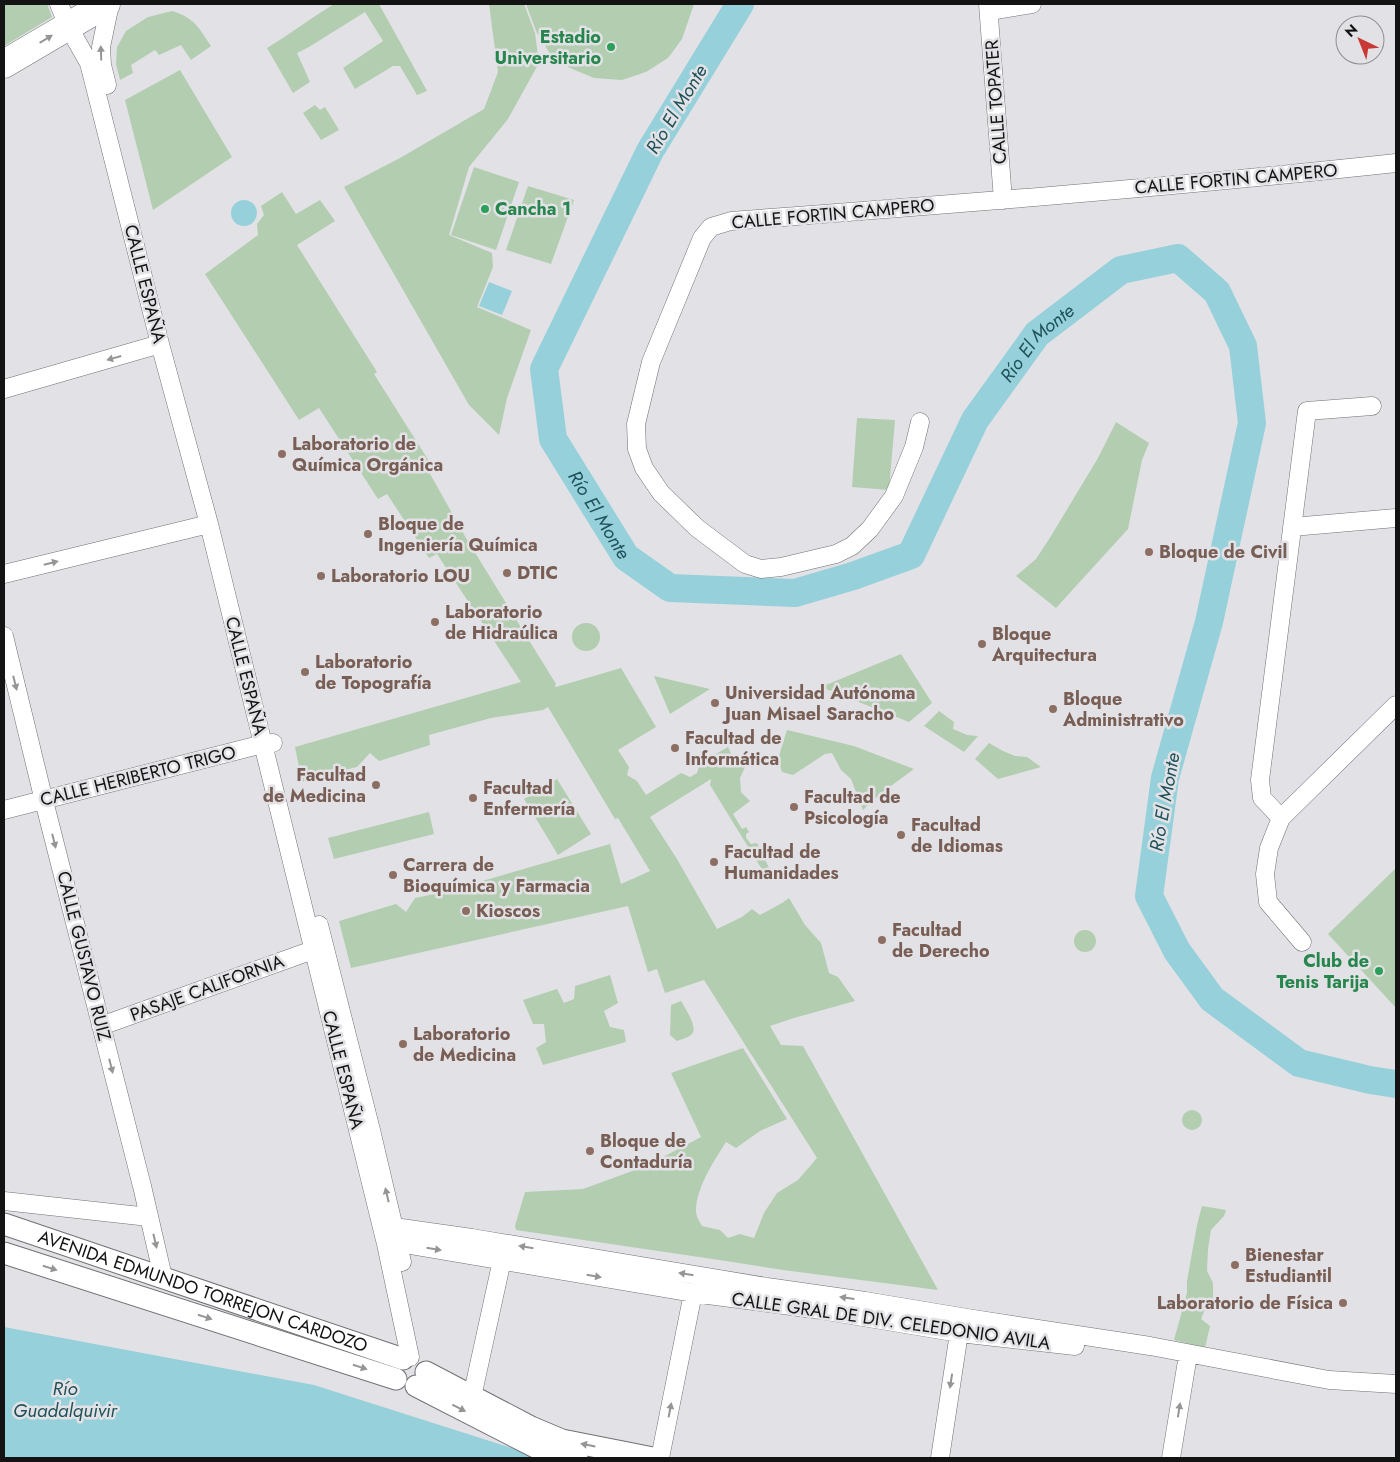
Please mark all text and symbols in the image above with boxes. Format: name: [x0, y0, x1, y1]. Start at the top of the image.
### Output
north arrow: [1335, 15, 1385, 65]
text: N: [1340, 19, 1362, 42]
place label: Estadio Universitario: [495, 24, 601, 71]
one-way arrow: [39, 35, 52, 44]
street label: CALLE TOPATER: [979, 39, 1013, 165]
marker: Estadio Universitario: [605, 41, 617, 53]
one-way arrow: [97, 45, 105, 61]
water label: Río El Monte: [639, 59, 714, 159]
street label: CALLE FORTIN CAMPERO: [1134, 157, 1338, 201]
street label: CALLE FORTIN CAMPERO: [731, 192, 935, 236]
place label: Cancha 1: [495, 196, 571, 222]
marker: Cancha 1: [479, 203, 491, 215]
street label: CALLE ESPAÑA: [118, 222, 172, 346]
water label: Río El Monte: [993, 297, 1080, 388]
one-way arrow: [106, 354, 121, 362]
place label: Laboratorio de Química Orgánica: [292, 431, 443, 478]
marker: Laboratorio de Química Orgánica: [276, 448, 288, 460]
water label: Río El Monte: [562, 465, 637, 565]
place label: Bloque de Ingeniería Química: [378, 511, 538, 558]
marker: Bloque de Ingeniería Química: [362, 528, 374, 540]
place label: Bloque de Civil: [1159, 539, 1287, 565]
marker: Bloque de Civil: [1143, 546, 1155, 558]
one-way arrow: [44, 559, 59, 567]
place label: DTIC: [517, 560, 558, 586]
place label: Laboratorio LOU: [331, 563, 470, 589]
marker: DTIC: [501, 567, 513, 579]
marker: Laboratorio LOU: [315, 570, 327, 582]
place label: Laboratorio de Hidraúlica: [445, 599, 558, 646]
street label: CALLE ESPAÑA: [219, 614, 273, 738]
marker: Laboratorio de Hidraúlica: [429, 616, 441, 628]
place label: Bloque Arquitectura: [991, 621, 1097, 668]
marker: Bloque Arquitectura: [976, 638, 988, 650]
place label: Laboratorio de Topografía: [315, 649, 431, 696]
marker: Laboratorio de Topografía: [299, 666, 311, 678]
one-way arrow: [11, 675, 19, 690]
place label: Universidad Autónoma Juan Misael Saracho: [722, 680, 915, 727]
place label: Bloque Administrativo: [1062, 686, 1184, 733]
marker: Universidad Autónoma Juan Misael Saracho: [709, 697, 721, 709]
marker: Bloque Administrativo: [1047, 703, 1059, 715]
place label: Facultad de Informática: [685, 725, 782, 772]
street label: CALLE HERIBERTO TRIGO: [37, 739, 239, 813]
marker: Facultad de Informática: [669, 742, 681, 754]
water label: Río El Monte: [1143, 750, 1187, 853]
place label: Facultad de Medicina: [263, 762, 366, 809]
place label: Facultad Enfermería: [483, 775, 575, 822]
marker: Facultad de Medicina: [370, 779, 382, 791]
place label: Facultad de Psicología: [804, 784, 901, 831]
marker: Facultad Enfermería: [467, 792, 479, 804]
marker: Facultad de Psicología: [788, 801, 800, 813]
place label: Facultad de Idiomas: [911, 812, 1003, 859]
marker: Facultad de Idiomas: [895, 829, 907, 841]
one-way arrow: [50, 833, 58, 848]
place label: Facultad de Humanidades: [724, 839, 839, 886]
place label: Carrera de Bioquímica y Farmacia: [403, 852, 590, 899]
marker: Facultad de Humanidades: [708, 856, 720, 868]
street label: CALLE GUSTAVO RUIZ: [50, 868, 118, 1044]
marker: Carrera de Bioquímica y Farmacia: [387, 869, 399, 881]
place label: Kioscos: [476, 898, 540, 924]
marker: Kioscos: [460, 905, 472, 917]
place label: Facultad de Derecho: [892, 917, 990, 964]
marker: Facultad de Derecho: [876, 934, 888, 946]
street label: PASAJE CALIFORNIA: [127, 948, 288, 1028]
place label: Club de Tenis Tarija: [1276, 948, 1369, 995]
marker: Club de Tenis Tarija: [1373, 965, 1385, 977]
street label: CALLE ESPAÑA: [316, 1008, 370, 1132]
place label: Laboratorio de Medicina: [413, 1021, 516, 1068]
marker: Laboratorio de Medicina: [397, 1038, 409, 1050]
one-way arrow: [108, 1059, 116, 1074]
place label: Bloque de Contaduría: [600, 1128, 693, 1175]
marker: Bloque de Contaduría: [584, 1145, 596, 1157]
one-way arrow: [383, 1187, 391, 1202]
street label: AVENIDA EDMUNDO TORREJON CARDOZO: [35, 1224, 371, 1359]
one-way arrow: [151, 1233, 159, 1248]
place label: Bienestar Estudiantil: [1245, 1242, 1332, 1289]
one-way arrow: [518, 1243, 534, 1251]
one-way arrow: [426, 1246, 442, 1254]
marker: Bienestar Estudiantil: [1229, 1259, 1241, 1271]
one-way arrow: [43, 1265, 58, 1272]
one-way arrow: [678, 1269, 694, 1277]
one-way arrow: [587, 1272, 603, 1280]
street label: CALLE GRAL DE DIV. CELEDONIO AVILA: [730, 1286, 1052, 1356]
place label: Laboratorio de Física: [1157, 1290, 1333, 1316]
one-way arrow: [839, 1294, 855, 1302]
marker: Laboratorio de Física: [1337, 1297, 1349, 1309]
one-way arrow: [198, 1313, 213, 1321]
one-way arrow: [353, 1363, 368, 1371]
one-way arrow: [947, 1373, 955, 1389]
water label: Río Guadalquivir: [13, 1375, 119, 1424]
one-way arrow: [666, 1402, 674, 1418]
one-way arrow: [1176, 1402, 1184, 1418]
one-way arrow: [452, 1404, 467, 1412]
one-way arrow: [581, 1441, 596, 1449]

